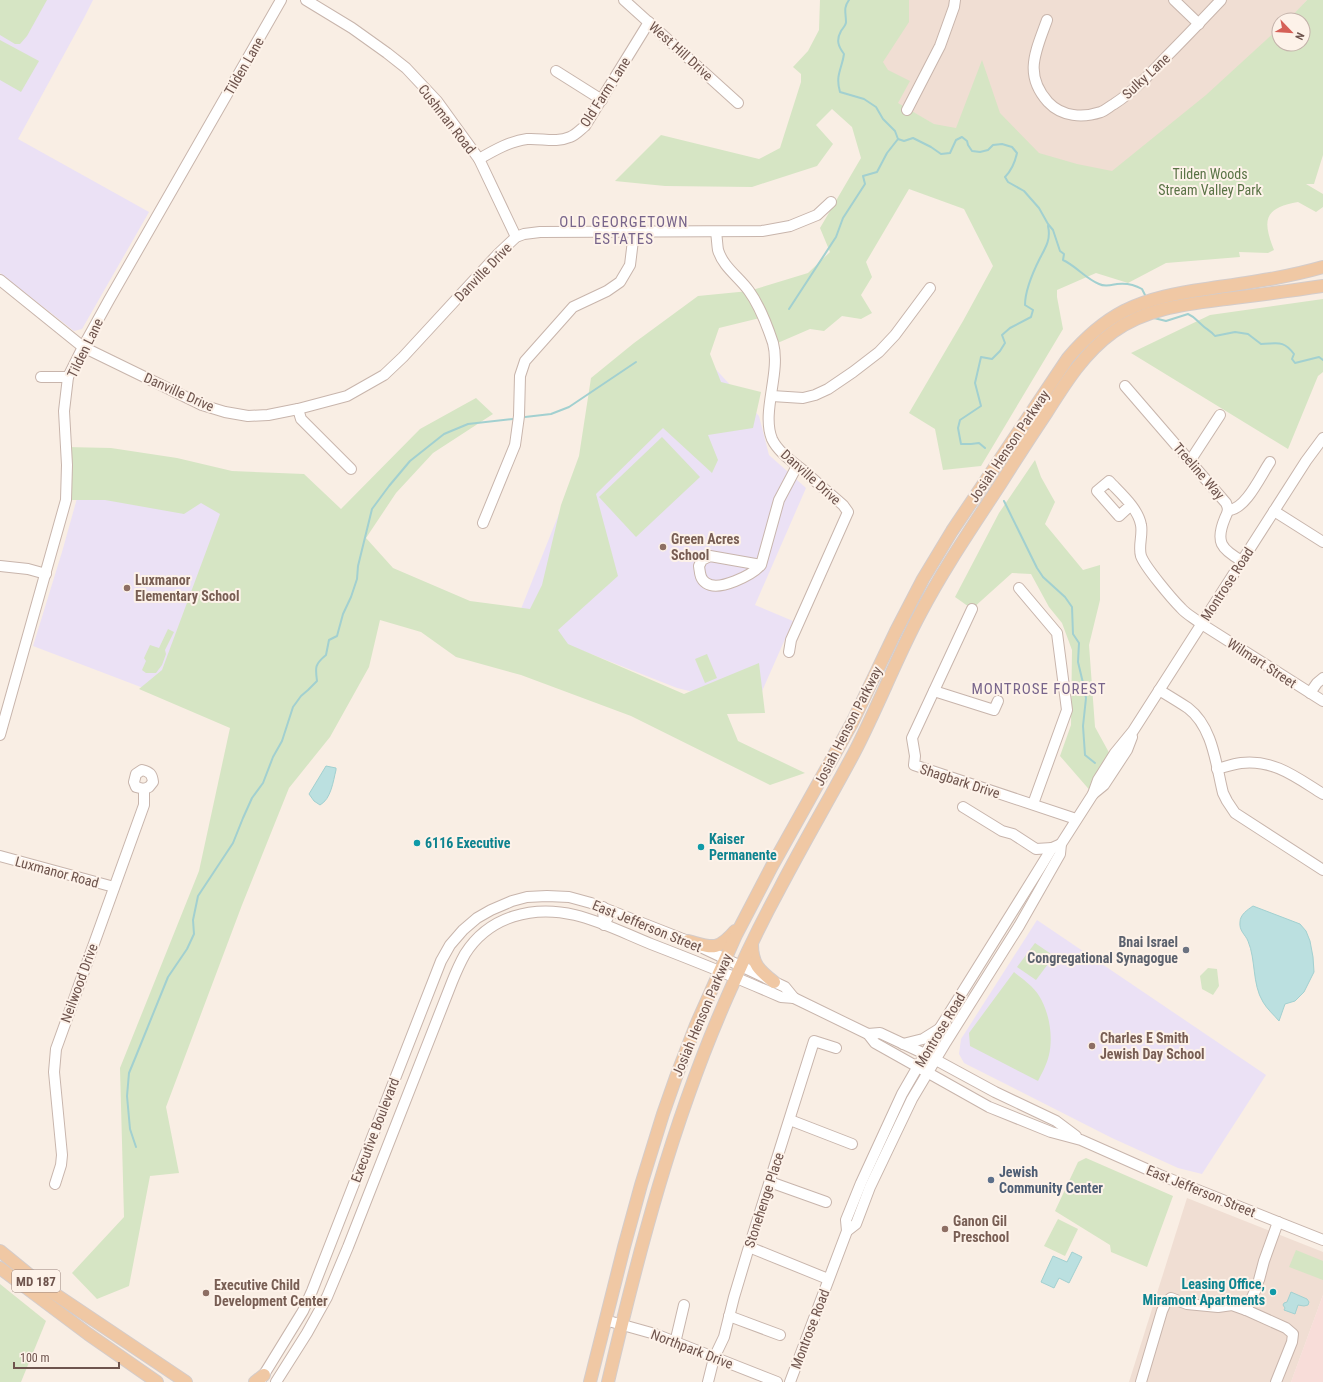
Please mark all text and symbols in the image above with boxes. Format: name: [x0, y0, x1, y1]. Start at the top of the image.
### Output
north arrow: [1271, 12, 1311, 52]
street label: West Hill Drive: [646, 18, 716, 84]
text: N: [1292, 30, 1307, 42]
street label: Tilden Lane: [221, 34, 267, 98]
street label: Sulky Lane: [1119, 50, 1173, 102]
street label: Old Farm Lane: [577, 54, 634, 130]
street label: Cushman Road: [415, 81, 479, 157]
park label: Tilden Woods Stream Valley Park: [1158, 166, 1263, 198]
district label: OLD GEORGETOWN ESTATES: [559, 213, 689, 248]
street label: Danville Drive: [451, 239, 515, 304]
street label: Tilden Lane: [64, 315, 106, 380]
street label: Danville Drive: [142, 369, 217, 415]
street label: Josiah Henson Parkway: [965, 387, 1053, 505]
street label: Treeline Way: [1170, 439, 1228, 503]
street label: Danville Drive: [778, 446, 844, 508]
place label: Green Acres School: [671, 531, 740, 563]
marker: Green Acres School: [658, 542, 668, 552]
street label: Montrose Road: [1197, 544, 1257, 624]
place label: Luxmanor Elementary School: [135, 572, 240, 604]
marker: Luxmanor Elementary School: [122, 583, 132, 593]
street label: Wilmart Street: [1224, 635, 1300, 691]
street label: Josiah Henson Parkway: [811, 663, 885, 788]
district label: MONTROSE FOREST: [971, 680, 1107, 698]
street label: Shagbark Drive: [918, 761, 1002, 802]
place label: Kaiser Permanente: [709, 831, 777, 863]
place label: 6116 Executive: [425, 835, 511, 851]
marker: 6116 Executive: [412, 838, 422, 848]
marker: Kaiser Permanente: [696, 842, 706, 852]
street label: Luxmanor Road: [13, 853, 101, 891]
street label: East Jefferson Street: [590, 897, 704, 955]
place label: Bnai Israel Congregational Synagogue: [1027, 934, 1178, 966]
street label: Neilwood Drive: [57, 941, 101, 1025]
marker: Bnai Israel Congregational Synagogue: [1181, 945, 1191, 955]
street label: Josiah Henson Parkway: [669, 951, 735, 1079]
street label: Montrose Road: [912, 990, 968, 1070]
place label: Charles E Smith Jewish Day School: [1100, 1030, 1205, 1062]
marker: Charles E Smith Jewish Day School: [1087, 1041, 1097, 1051]
street label: Executive Boulevard: [348, 1076, 402, 1184]
street label: Stonehenge Place: [741, 1150, 787, 1250]
street label: East Jefferson Street: [1144, 1162, 1258, 1220]
place label: Jewish Community Center: [999, 1164, 1103, 1196]
marker: Jewish Community Center: [986, 1175, 996, 1185]
place label: Ganon Gil Preschool: [953, 1213, 1009, 1245]
marker: Ganon Gil Preschool: [940, 1224, 950, 1234]
road number: MD 187: [12, 1270, 60, 1292]
place label: Leasing Office, Miramont Apartments: [1143, 1276, 1265, 1308]
place label: Executive Child Development Center: [214, 1277, 328, 1309]
street label: Montrose Road: [787, 1287, 833, 1371]
marker: Leasing Office, Miramont Apartments: [1268, 1287, 1278, 1297]
marker: Executive Child Development Center: [201, 1288, 211, 1298]
street label: Northpark Drive: [649, 1326, 736, 1372]
scale bar: [14, 1344, 119, 1370]
text: 100 m: [20, 1351, 50, 1365]

